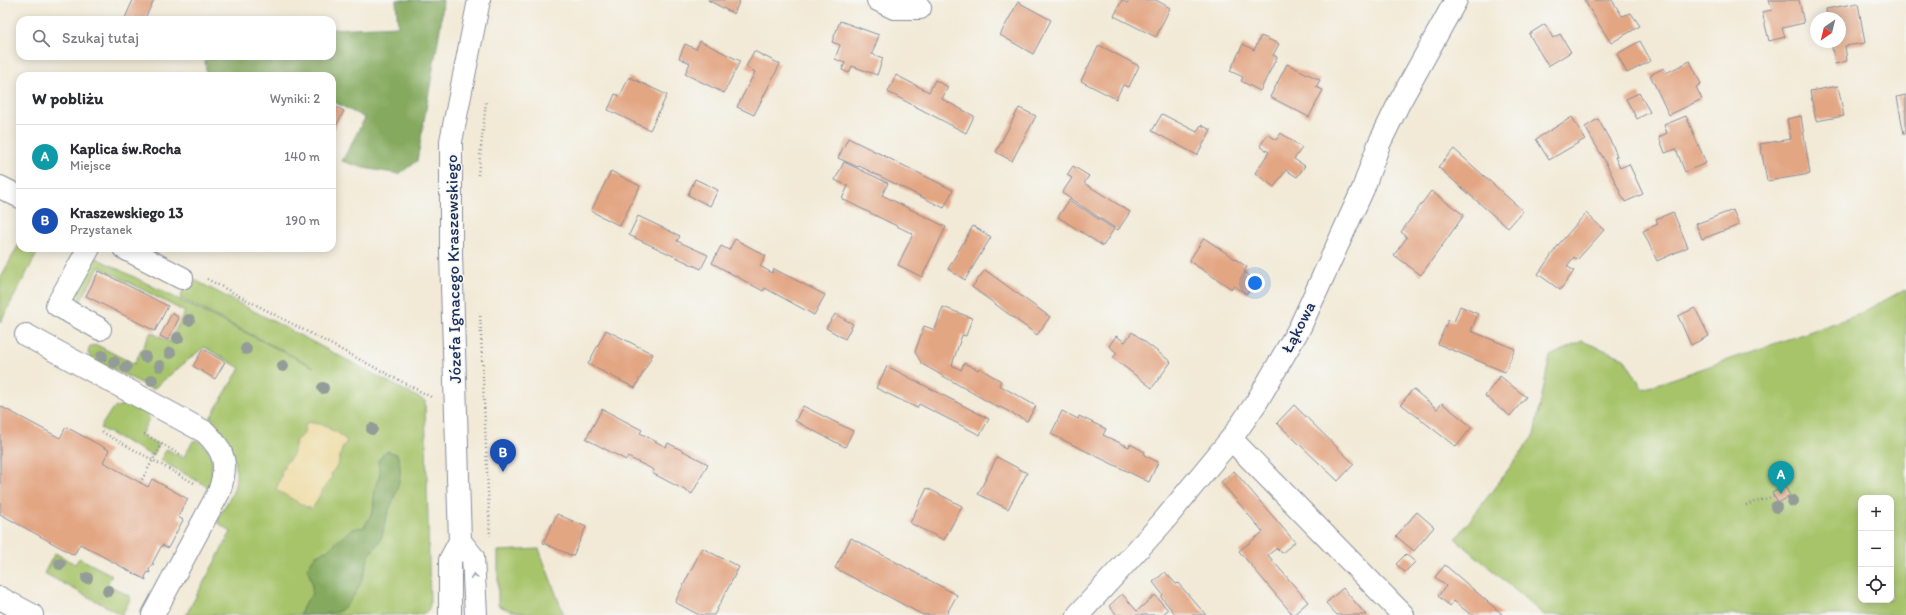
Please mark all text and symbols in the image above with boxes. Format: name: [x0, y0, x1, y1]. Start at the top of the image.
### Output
north arrow: [1810, 12, 1846, 48]
search box: [16, 16, 336, 60]
icon: search: [30, 27, 52, 49]
text: Szukaj tutaj: [62, 29, 139, 47]
text: W pobliżu: [32, 88, 103, 108]
text: Wyniki: 2: [270, 91, 320, 106]
text: Kaplica św.Rocha: [70, 140, 181, 158]
text: A: [41, 149, 49, 164]
text: 140 m: [284, 149, 320, 164]
street label: Józefa Ignacego Kraszewskiego: [441, 154, 465, 384]
text: Miejsce: [70, 158, 111, 173]
text: Kraszewskiego 13: [70, 204, 183, 222]
text: B: [41, 213, 49, 228]
text: 190 m: [285, 213, 320, 228]
text: Przystanek: [70, 222, 132, 237]
your location: [1245, 273, 1265, 293]
street label: Łąkowa: [1277, 298, 1319, 356]
pin: B: [490, 439, 516, 472]
pin: A: [1768, 461, 1794, 494]
map controls: [1858, 495, 1894, 603]
button: +: [1858, 495, 1894, 531]
button: −: [1858, 531, 1894, 567]
button: locate: [1858, 567, 1894, 603]
one-way arrow: [470, 573, 479, 579]

